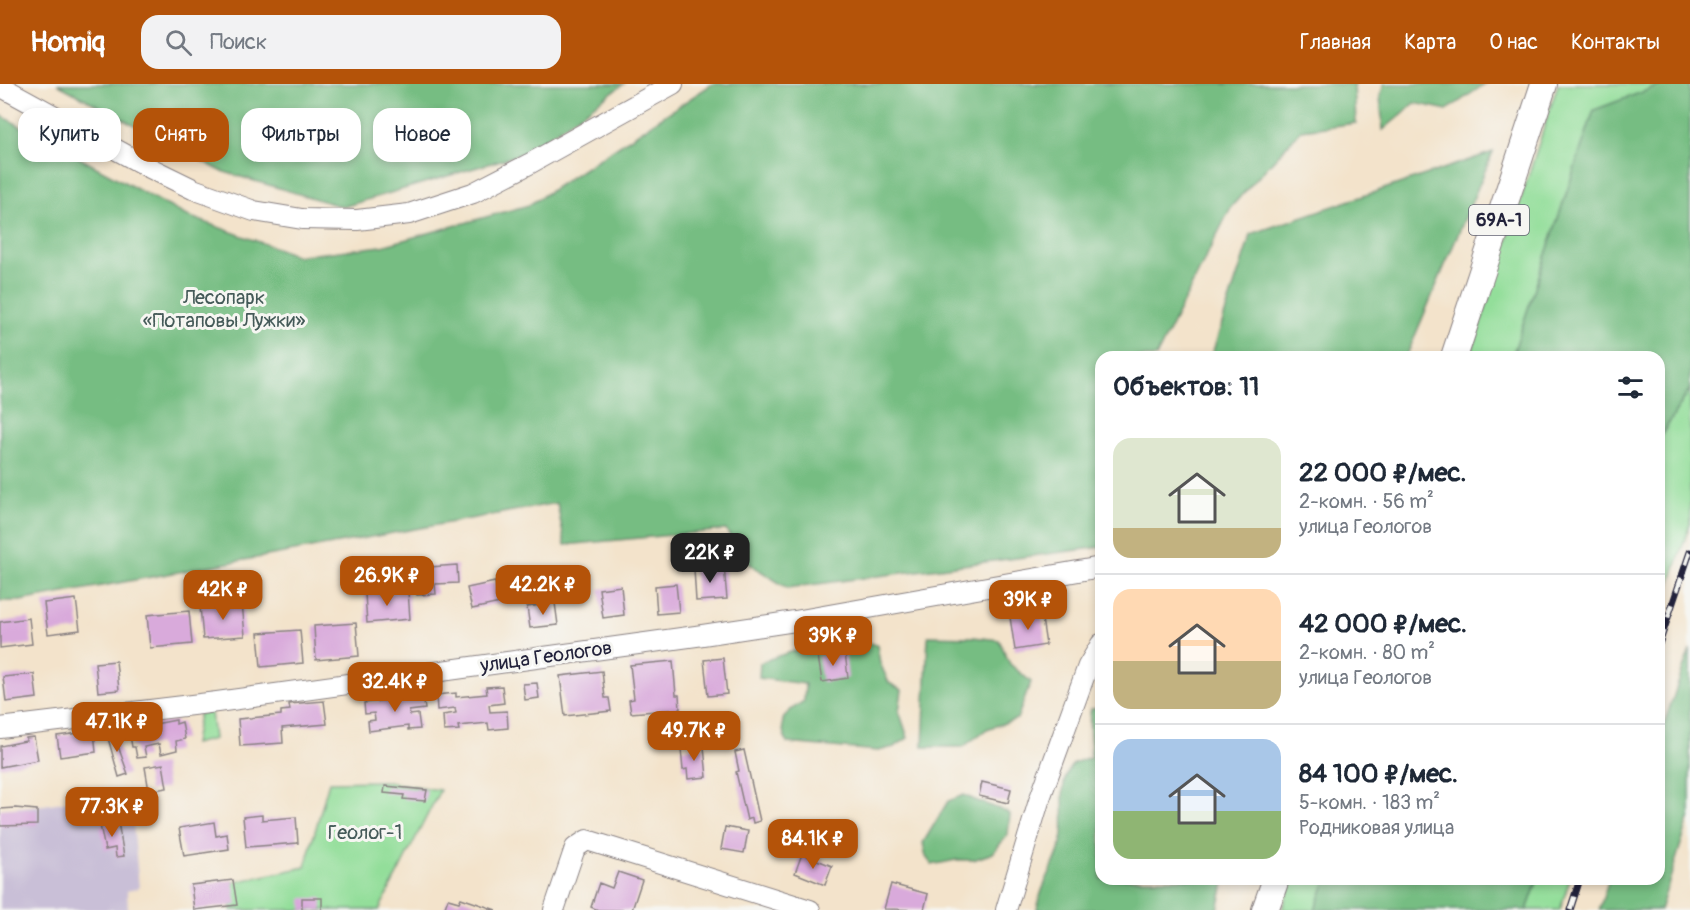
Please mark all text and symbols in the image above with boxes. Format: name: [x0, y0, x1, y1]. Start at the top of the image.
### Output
search box: [141, 15, 561, 69]
text: Homiq: [30, 25, 105, 60]
icon: search: [162, 26, 195, 59]
text: Поиск: [210, 28, 267, 56]
text: Главная: [1300, 29, 1371, 56]
text: Карта: [1404, 29, 1456, 56]
text: О нас: [1489, 29, 1538, 56]
text: Контакты: [1571, 29, 1660, 56]
chip: Купить: [18, 108, 121, 162]
chip: Снять: [133, 108, 229, 162]
chip: Фильтры: [241, 108, 361, 162]
chip: Новое: [373, 108, 471, 162]
road number: 69А-1: [1469, 205, 1529, 235]
park label: Лесопарк «Потаповы Лужки»: [143, 285, 305, 333]
text: Объектов: 11: [1113, 371, 1259, 403]
icon: filters: [1614, 371, 1647, 404]
text: 22 000 ₽/мес.: [1299, 457, 1466, 489]
icon: home: [1161, 462, 1233, 534]
text: 2-комн. · 56 m²: [1299, 489, 1434, 514]
text: улица Геологов: [1299, 514, 1432, 539]
pin: 22K ₽: [668, 533, 752, 584]
text: 22K ₽: [685, 540, 735, 565]
pin: 26.9K ₽: [332, 556, 442, 607]
text: 26.9K ₽: [354, 563, 420, 588]
pin: 42.2K ₽: [488, 565, 598, 616]
pin: 42K ₽: [181, 570, 265, 621]
text: 42.2K ₽: [510, 572, 576, 597]
text: 42K ₽: [197, 577, 249, 602]
pin: 39K ₽: [986, 580, 1070, 631]
text: 39K ₽: [1003, 587, 1053, 612]
text: 42 000 ₽/мес.: [1299, 608, 1467, 640]
icon: home: [1161, 613, 1233, 685]
pin: 39K ₽: [791, 616, 875, 667]
text: 39K ₽: [808, 623, 858, 648]
street label: улица Геологов: [477, 635, 614, 678]
text: 2-комн. · 80 m²: [1299, 640, 1435, 665]
pin: 32.4K ₽: [340, 662, 450, 713]
text: улица Геологов: [1299, 665, 1432, 690]
text: 32.4K ₽: [362, 669, 428, 694]
pin: 47.1K ₽: [62, 702, 172, 753]
text: 47.1K ₽: [86, 709, 148, 734]
pin: 49.7K ₽: [639, 711, 749, 762]
text: 49.7K ₽: [661, 718, 727, 743]
text: 84 100 ₽/мес.: [1299, 758, 1458, 790]
icon: home: [1161, 763, 1233, 835]
pin: 77.3K ₽: [57, 787, 167, 838]
text: 5-комн. · 183 m²: [1299, 790, 1440, 815]
text: 77.3K ₽: [79, 794, 145, 819]
text: Родниковая улица: [1299, 815, 1454, 840]
pin: 84.1K ₽: [758, 819, 868, 870]
park label: Геолог-1: [328, 820, 402, 845]
text: 84.1K ₽: [782, 826, 844, 851]

